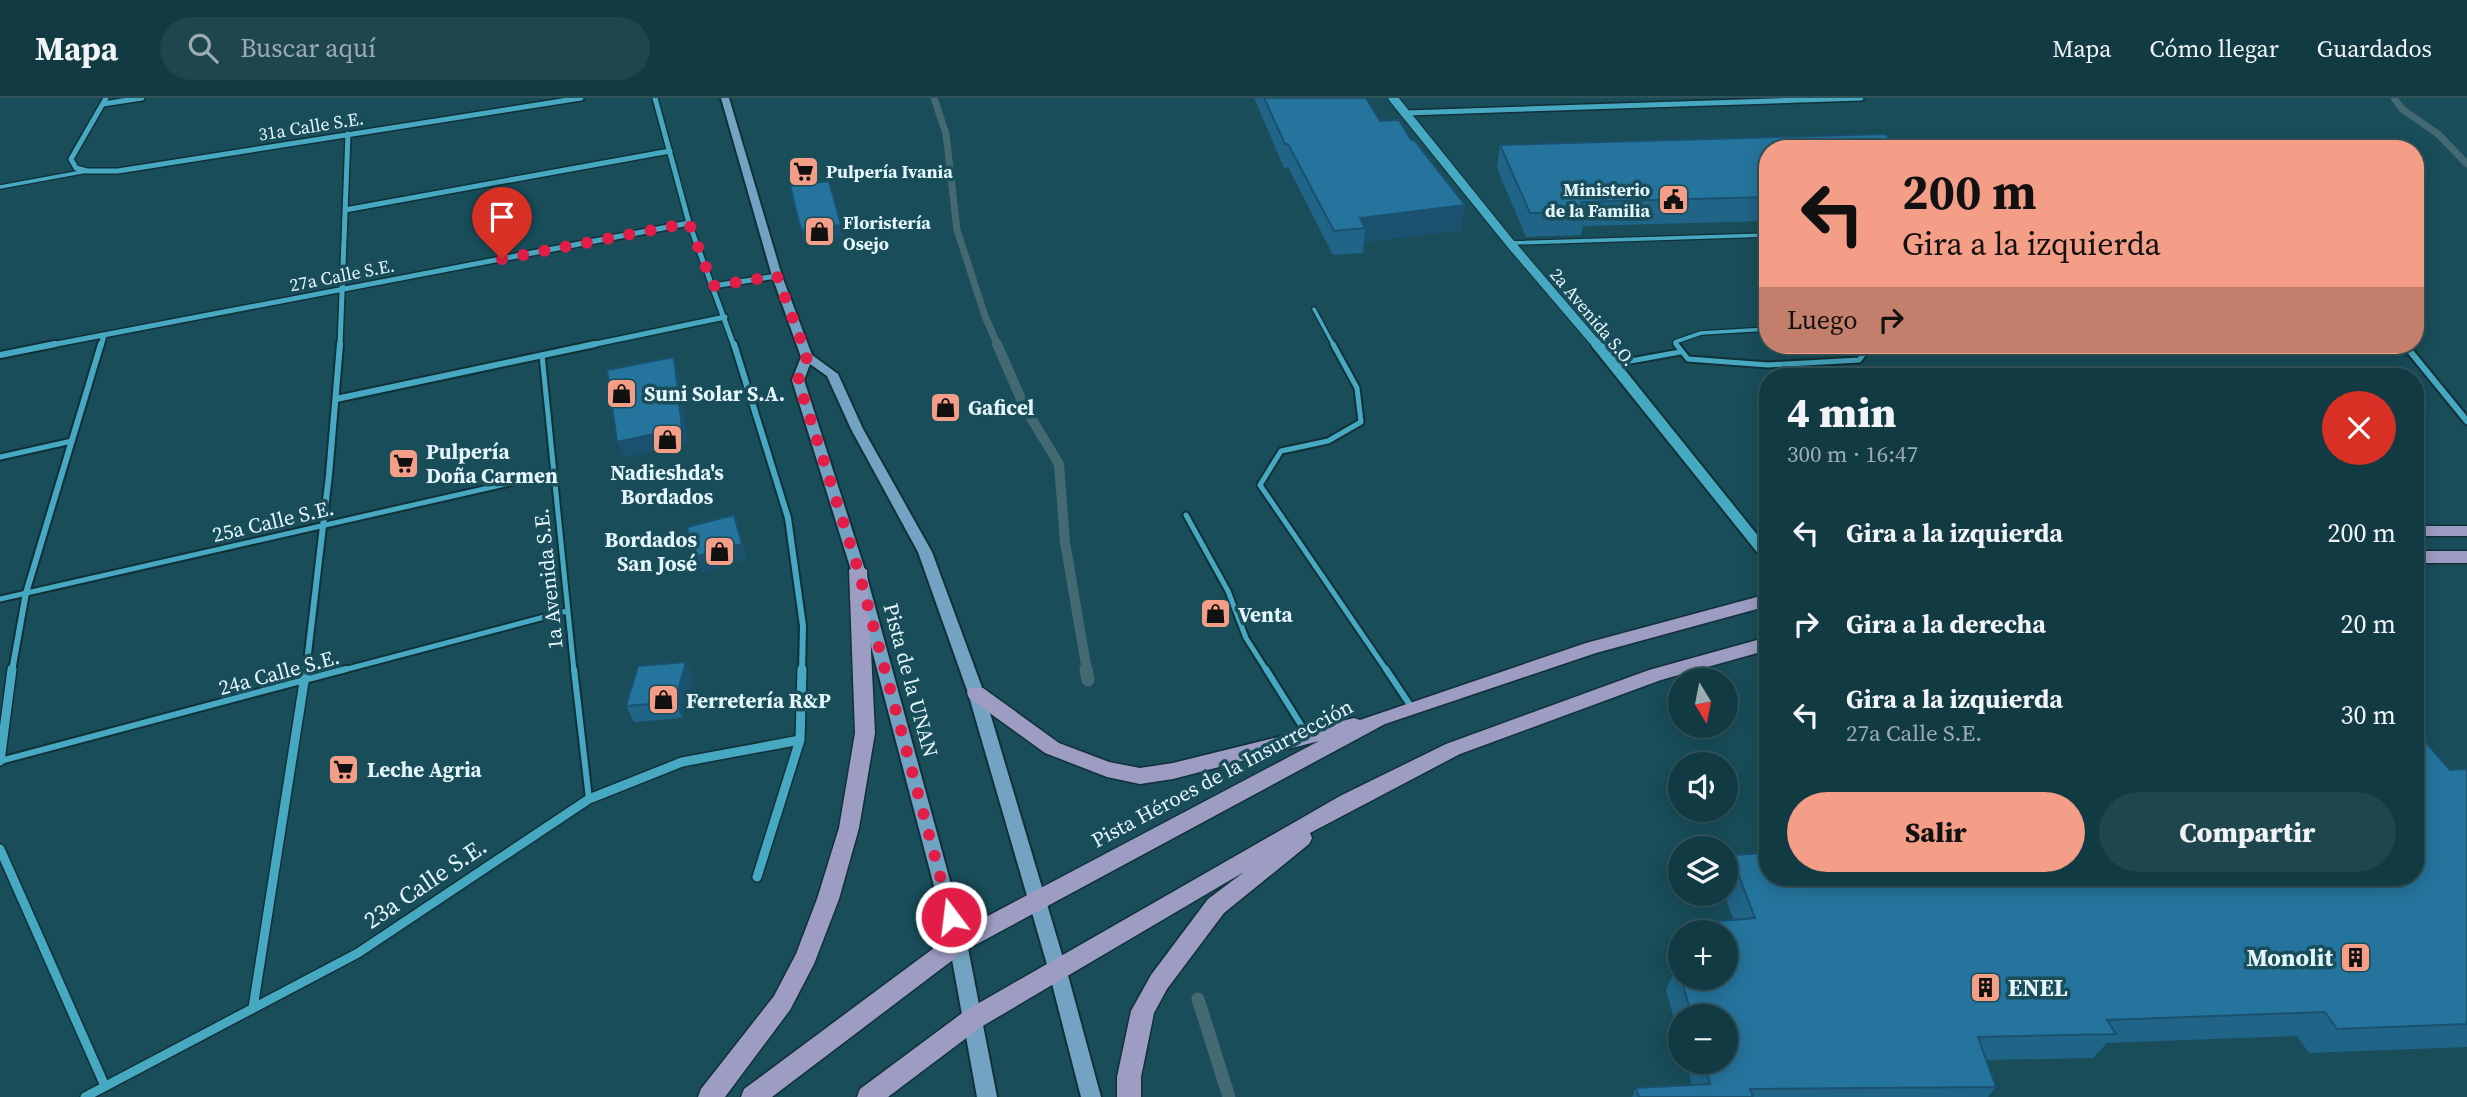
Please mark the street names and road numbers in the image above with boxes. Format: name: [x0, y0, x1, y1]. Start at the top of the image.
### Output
street label: 31a Calle S.E.: [256, 105, 366, 147]
street label: 27a Calle S.E.: [287, 253, 397, 297]
street label: 2a Avenida S.O.: [1544, 262, 1642, 372]
street label: 25a Calle S.E.: [209, 493, 337, 549]
street label: 1a Avenida S.E.: [526, 507, 570, 651]
street label: Pista de la UNAN: [877, 600, 945, 760]
street label: 24a Calle S.E.: [215, 642, 343, 702]
street label: Pista Héroes de la Insurrección: [1086, 691, 1358, 854]
street label: 23a Calle S.E.: [357, 830, 493, 936]

